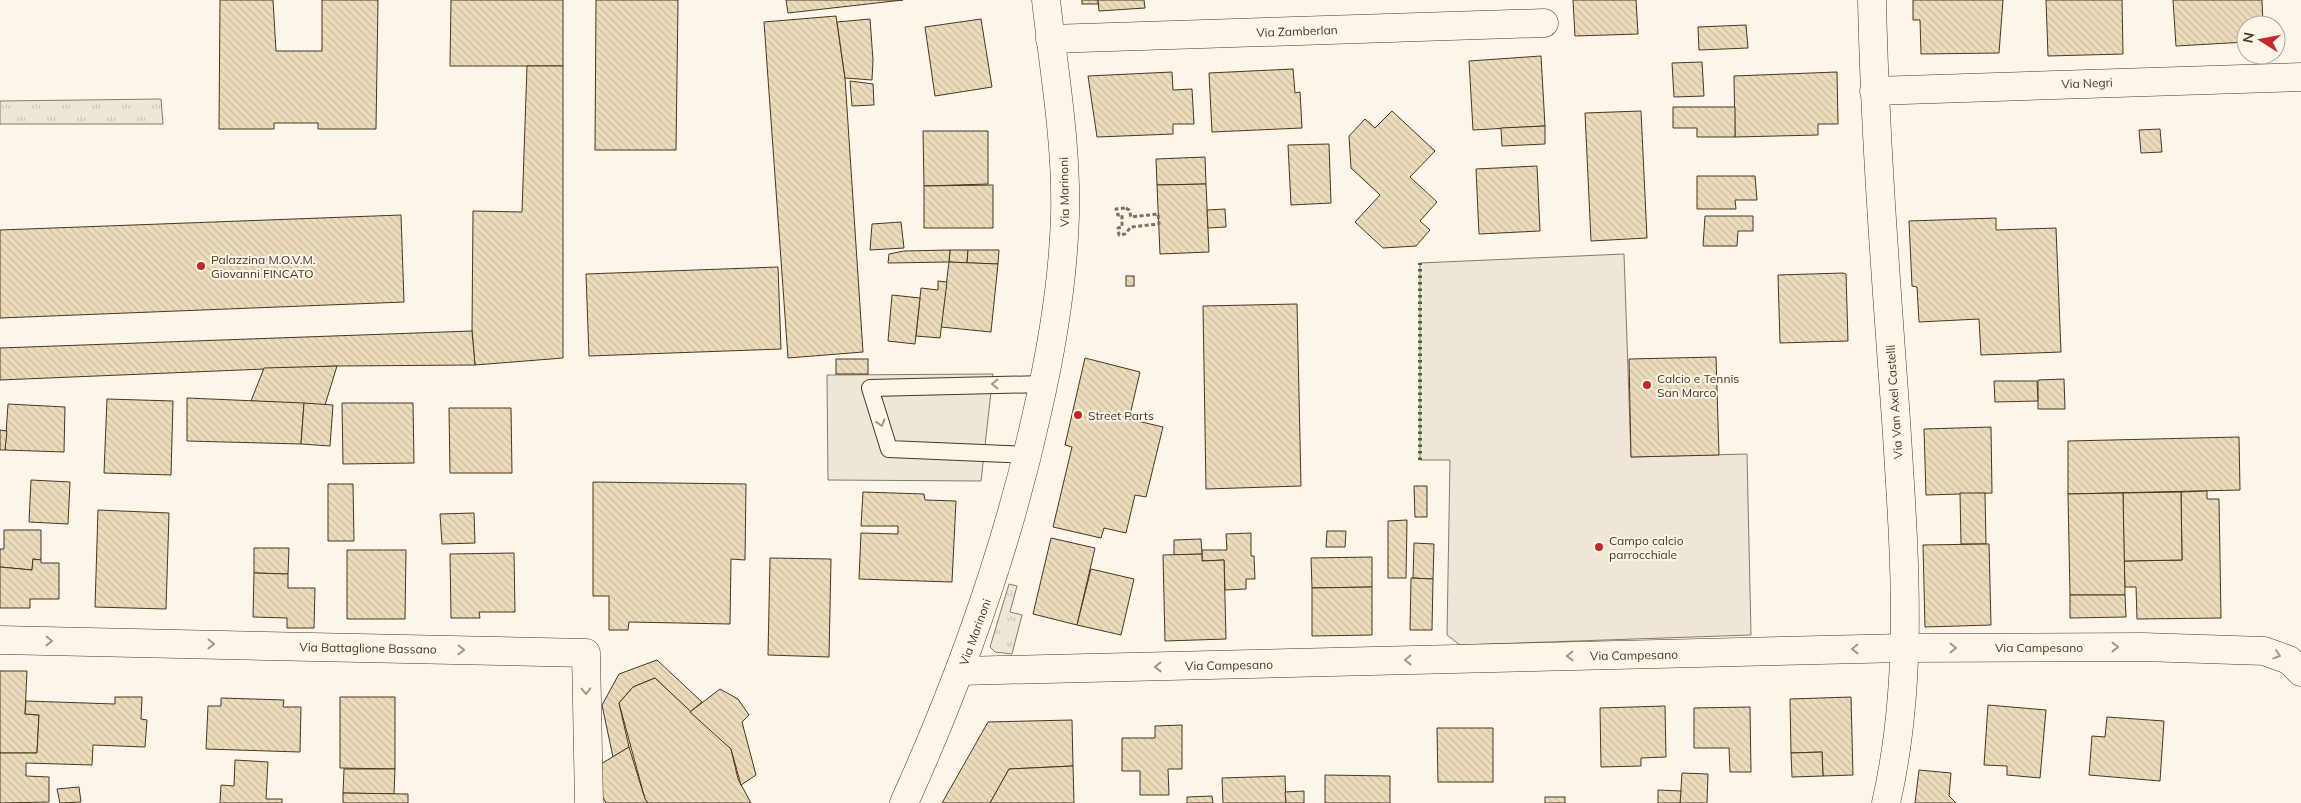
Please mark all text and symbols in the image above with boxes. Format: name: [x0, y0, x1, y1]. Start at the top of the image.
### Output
north arrow: [2236, 15, 2286, 65]
street label: Via Zamberlan: [1256, 22, 1338, 40]
text: N: [2238, 31, 2258, 44]
street label: Via Negri: [2061, 75, 2113, 91]
street label: Via Marinoni: [1056, 157, 1072, 227]
place label: Palazzina M.O.V.M. Giovanni FINCATO: [211, 252, 316, 281]
marker: Palazzina M.O.V.M. Giovanni FINCATO: [195, 260, 207, 272]
street label: Via Van Axel Castelli: [1883, 344, 1905, 460]
place label: Calcio e Tennis San Marco: [1657, 371, 1739, 400]
one-way arrow: [991, 379, 998, 389]
marker: Calcio e Tennis San Marco: [1641, 379, 1653, 391]
place label: Street Parts: [1088, 408, 1154, 423]
marker: Street Parts: [1072, 409, 1084, 421]
one-way arrow: [875, 419, 885, 427]
place label: Campo calcio parrocchiale: [1609, 533, 1684, 562]
marker: Campo calcio parrocchiale: [1593, 541, 1605, 553]
street label: Via Marinoni: [956, 596, 994, 667]
one-way arrow: [45, 636, 53, 646]
one-way arrow: [207, 639, 215, 650]
street label: Via Battaglione Bassano: [299, 639, 437, 657]
street label: Via Campesano: [1995, 640, 2083, 655]
one-way arrow: [2112, 642, 2119, 652]
one-way arrow: [1949, 643, 1957, 653]
one-way arrow: [1851, 644, 1858, 654]
one-way arrow: [458, 645, 465, 655]
street label: Via Campesano: [1590, 647, 1678, 663]
one-way arrow: [2272, 649, 2281, 659]
one-way arrow: [1566, 651, 1574, 662]
one-way arrow: [1404, 655, 1412, 666]
street label: Via Campesano: [1185, 657, 1273, 673]
one-way arrow: [1154, 661, 1162, 672]
one-way arrow: [581, 687, 591, 695]

